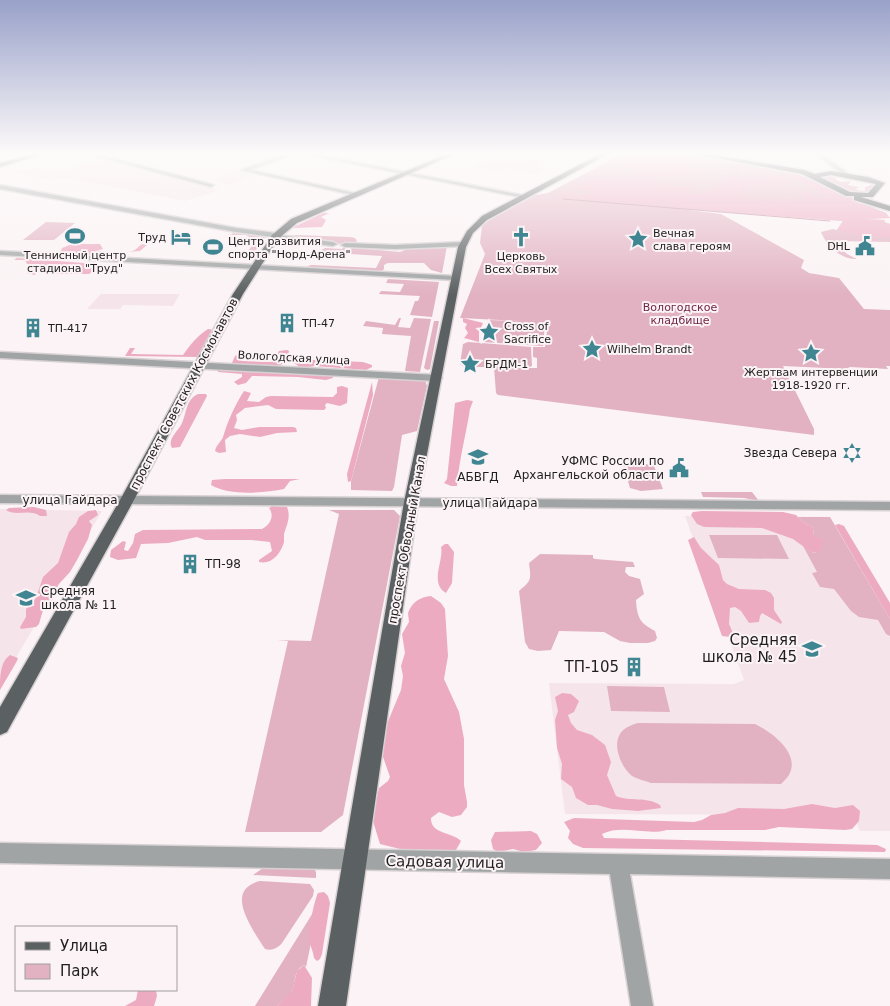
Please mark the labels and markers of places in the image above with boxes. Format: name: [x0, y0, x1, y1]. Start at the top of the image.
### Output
sports icon: Теннисный центр стадиона "Труд": [64, 225, 86, 247]
hotel icon: Труд: [170, 226, 192, 248]
church icon: Церковь Всех Святых: [510, 226, 532, 248]
place label: Вечная слава героям: [653, 227, 731, 253]
place icon: Вечная слава героям: [627, 228, 649, 250]
place label: Труд: [137, 231, 166, 244]
place label: Центр развития спорта "Норд-Арена": [228, 235, 350, 261]
public building icon: DHL: [854, 235, 876, 257]
sports icon: Центр развития спорта "Норд-Арена": [202, 236, 224, 258]
place label: DHL: [827, 240, 851, 253]
place label: Теннисный центр стадиона "Труд": [23, 249, 126, 275]
place label: Церковь Всех Святых: [485, 250, 558, 276]
building icon: ТП-47: [276, 312, 298, 334]
building icon: ТП-417: [22, 317, 44, 339]
place label: ТП-47: [301, 317, 335, 330]
place label: Cross of Sacrifice: [504, 320, 551, 346]
place icon: Cross of Sacrifice: [478, 321, 500, 343]
place label: ТП-417: [47, 322, 88, 335]
place icon: Wilhelm Brandt: [581, 338, 603, 360]
place icon: Жертвам интервенции 1918-1920 гг.: [800, 342, 822, 364]
place label: Wilhelm Brandt: [607, 343, 693, 356]
place icon: БРДМ-1: [459, 353, 481, 375]
place label: БРДМ-1: [485, 358, 528, 371]
place label: Жертвам интервенции 1918-1920 гг.: [744, 366, 878, 392]
synagogue icon: Звезда Севера: [841, 442, 863, 464]
school or university icon: АБВГД: [467, 446, 489, 468]
place label: Звезда Севера: [744, 446, 837, 460]
place label: УФМС России по Архангельской области: [513, 454, 664, 482]
public building icon: УФМС России по Архангельской области: [668, 457, 690, 479]
place label: АБВГД: [457, 470, 499, 484]
building icon: ТП-98: [179, 553, 201, 575]
place label: ТП-98: [204, 557, 241, 571]
place label: Средняя школа № 11: [41, 584, 117, 612]
school or university icon: Средняя школа № 11: [15, 587, 37, 609]
place label: Средняя школа № 45: [702, 631, 797, 666]
school or university icon: Средняя школа № 45: [801, 638, 823, 660]
building icon: ТП-105: [623, 656, 645, 678]
place label: ТП-105: [564, 658, 619, 676]

